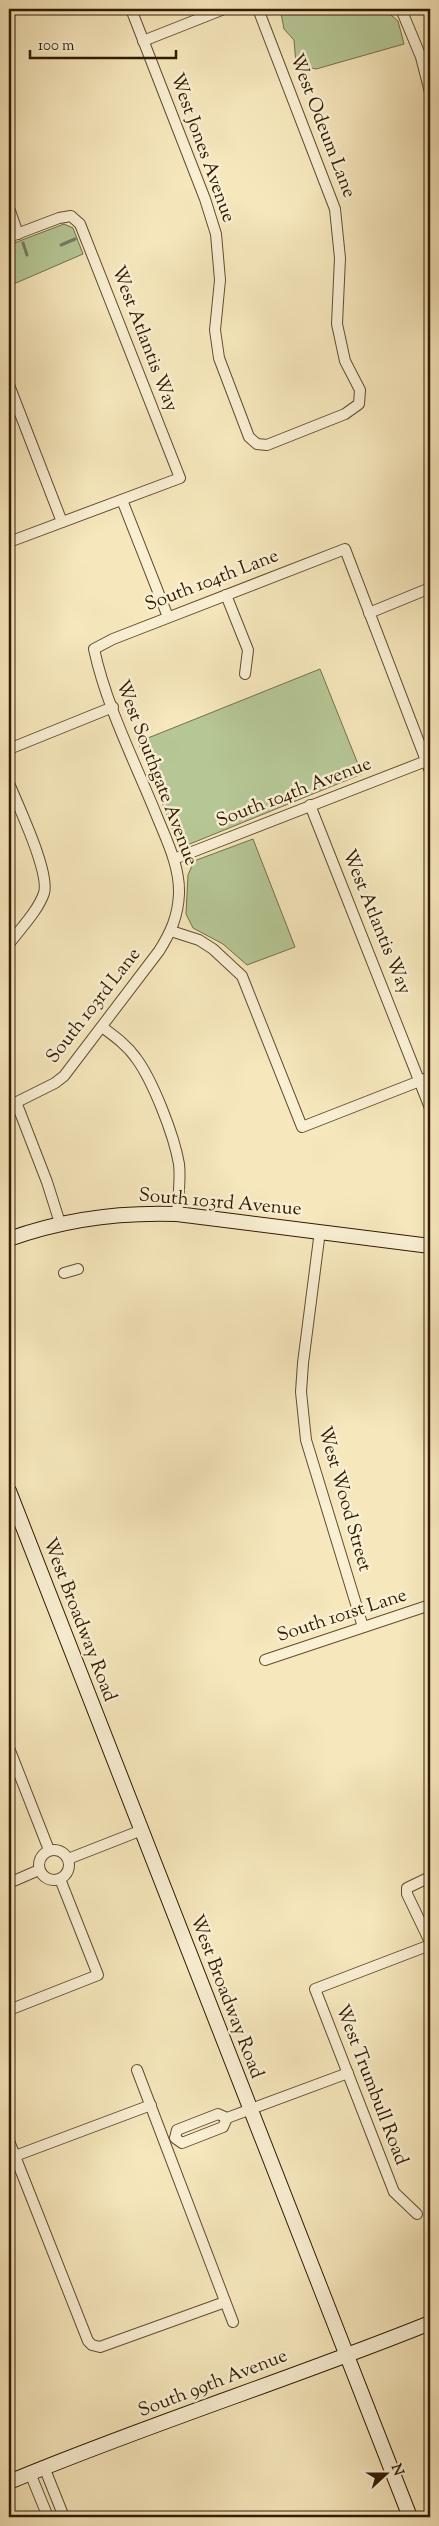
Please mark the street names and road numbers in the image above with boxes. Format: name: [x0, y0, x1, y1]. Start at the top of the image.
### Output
street label: West Odeum Lane: [282, 50, 362, 202]
street label: West Jones Avenue: [162, 70, 242, 226]
street label: West Atlantis Way: [104, 262, 184, 416]
street label: South 104th Lane: [141, 543, 283, 619]
street label: West Southgate Avenue: [108, 676, 204, 870]
street label: South 104th Avenue: [212, 751, 376, 835]
street label: West Atlantis Way: [335, 845, 418, 999]
street label: South 103rd Lane: [40, 942, 148, 1070]
street label: South 103rd Avenue: [137, 1182, 303, 1224]
street label: West Wood Street: [310, 1423, 378, 1575]
street label: West Broadway Road: [35, 1534, 123, 1706]
street label: South 101st Lane: [274, 1582, 411, 1650]
street label: West Broadway Road: [182, 1911, 270, 2083]
street label: West Trumbull Road: [328, 2001, 414, 2169]
street label: South 99th Avenue: [134, 2343, 292, 2425]

